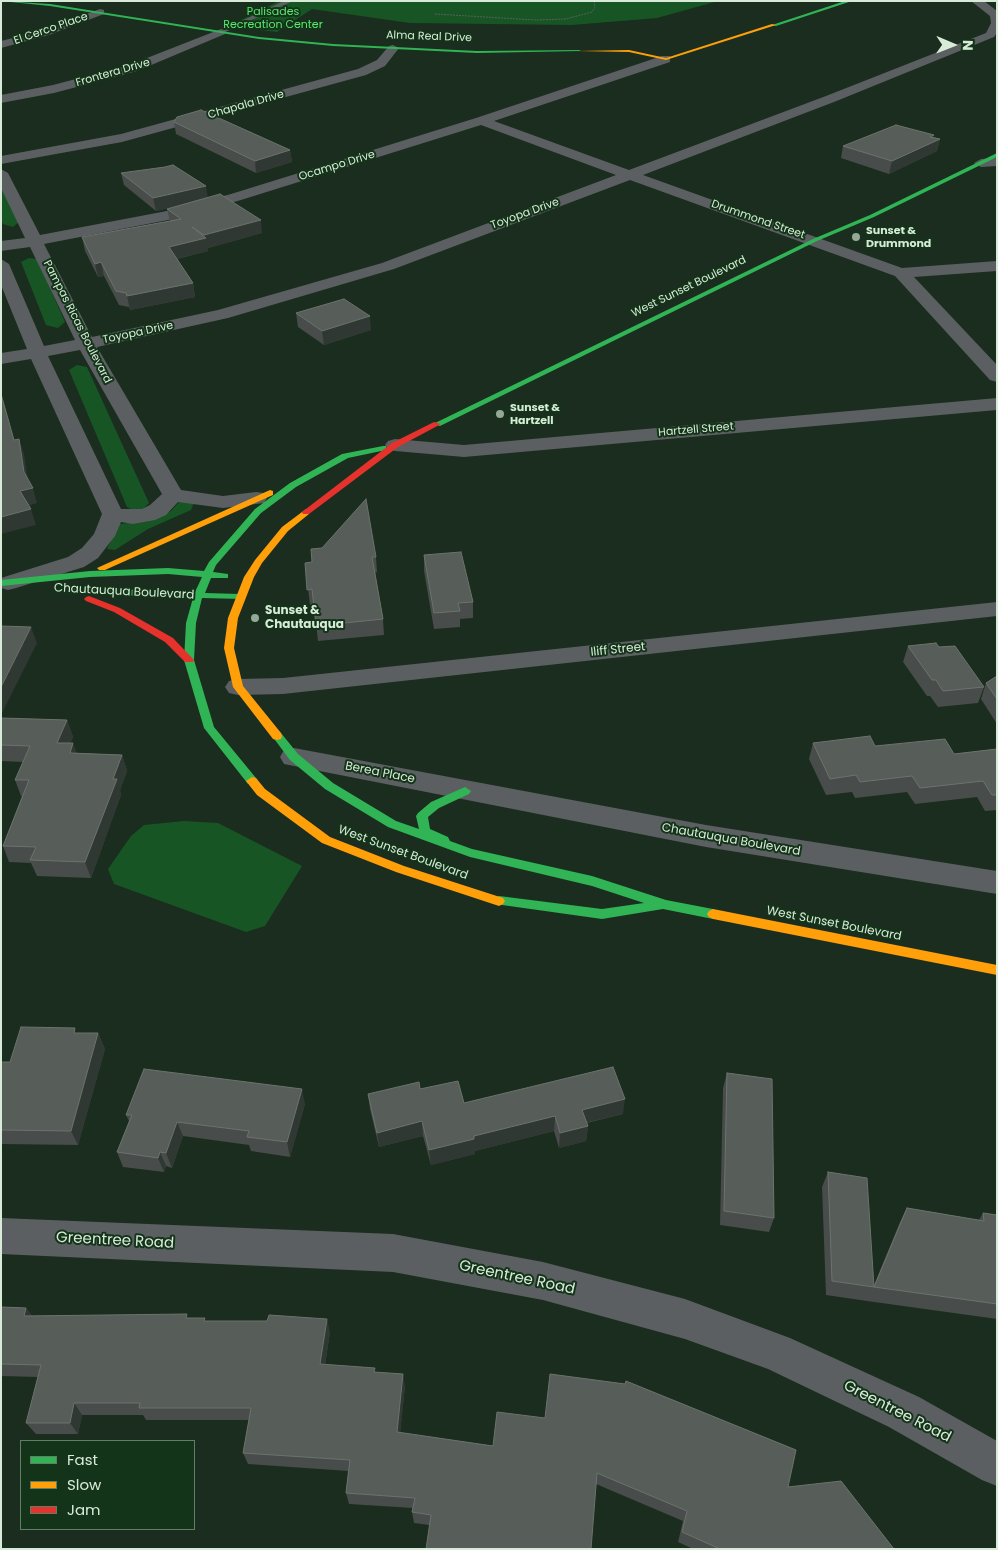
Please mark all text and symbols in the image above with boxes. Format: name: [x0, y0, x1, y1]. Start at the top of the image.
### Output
park label: Palisades Recreation Center: [223, 5, 323, 31]
street label: El Cerco Place: [12, 10, 90, 48]
north arrow: [928, 20, 978, 70]
street label: Alma Real Drive: [386, 29, 472, 45]
text: N: [958, 40, 978, 51]
street label: Frontera Drive: [74, 56, 152, 90]
street label: Chapala Drive: [206, 88, 286, 122]
street label: Ocampo Drive: [297, 148, 377, 184]
street label: Toyopa Drive: [489, 196, 561, 232]
street label: Drummond Street: [709, 198, 807, 242]
place label: Sunset & Drummond: [866, 224, 931, 250]
marker: Sunset & Drummond: [850, 231, 862, 243]
street label: West Sunset Boulevard: [630, 254, 748, 320]
street label: Pampas Ricas Boulevard: [40, 258, 114, 386]
street label: Toyopa Drive: [102, 319, 174, 347]
place label: Sunset & Hartzell: [510, 401, 560, 427]
marker: Sunset & Hartzell: [494, 408, 506, 420]
street label: Hartzell Street: [658, 420, 734, 440]
street label: Chautauqua Boulevard: [53, 581, 195, 603]
place label: Sunset & Chautauqua: [265, 604, 344, 632]
marker: Sunset & Chautauqua: [249, 612, 261, 624]
street label: Iliff Street: [590, 640, 646, 660]
street label: Berea Place: [344, 759, 416, 787]
street label: Chautauqua Boulevard: [661, 821, 801, 859]
street label: West Sunset Boulevard: [336, 823, 470, 883]
street label: West Sunset Boulevard: [765, 904, 903, 944]
street label: Greentree Road: [56, 1229, 174, 1253]
street label: Greentree Road: [457, 1257, 577, 1299]
street label: Greentree Road: [840, 1377, 954, 1447]
legend: [20, 1440, 195, 1530]
text: Fast: [67, 1449, 98, 1470]
text: Slow: [67, 1474, 101, 1495]
text: Jam: [67, 1499, 101, 1520]

